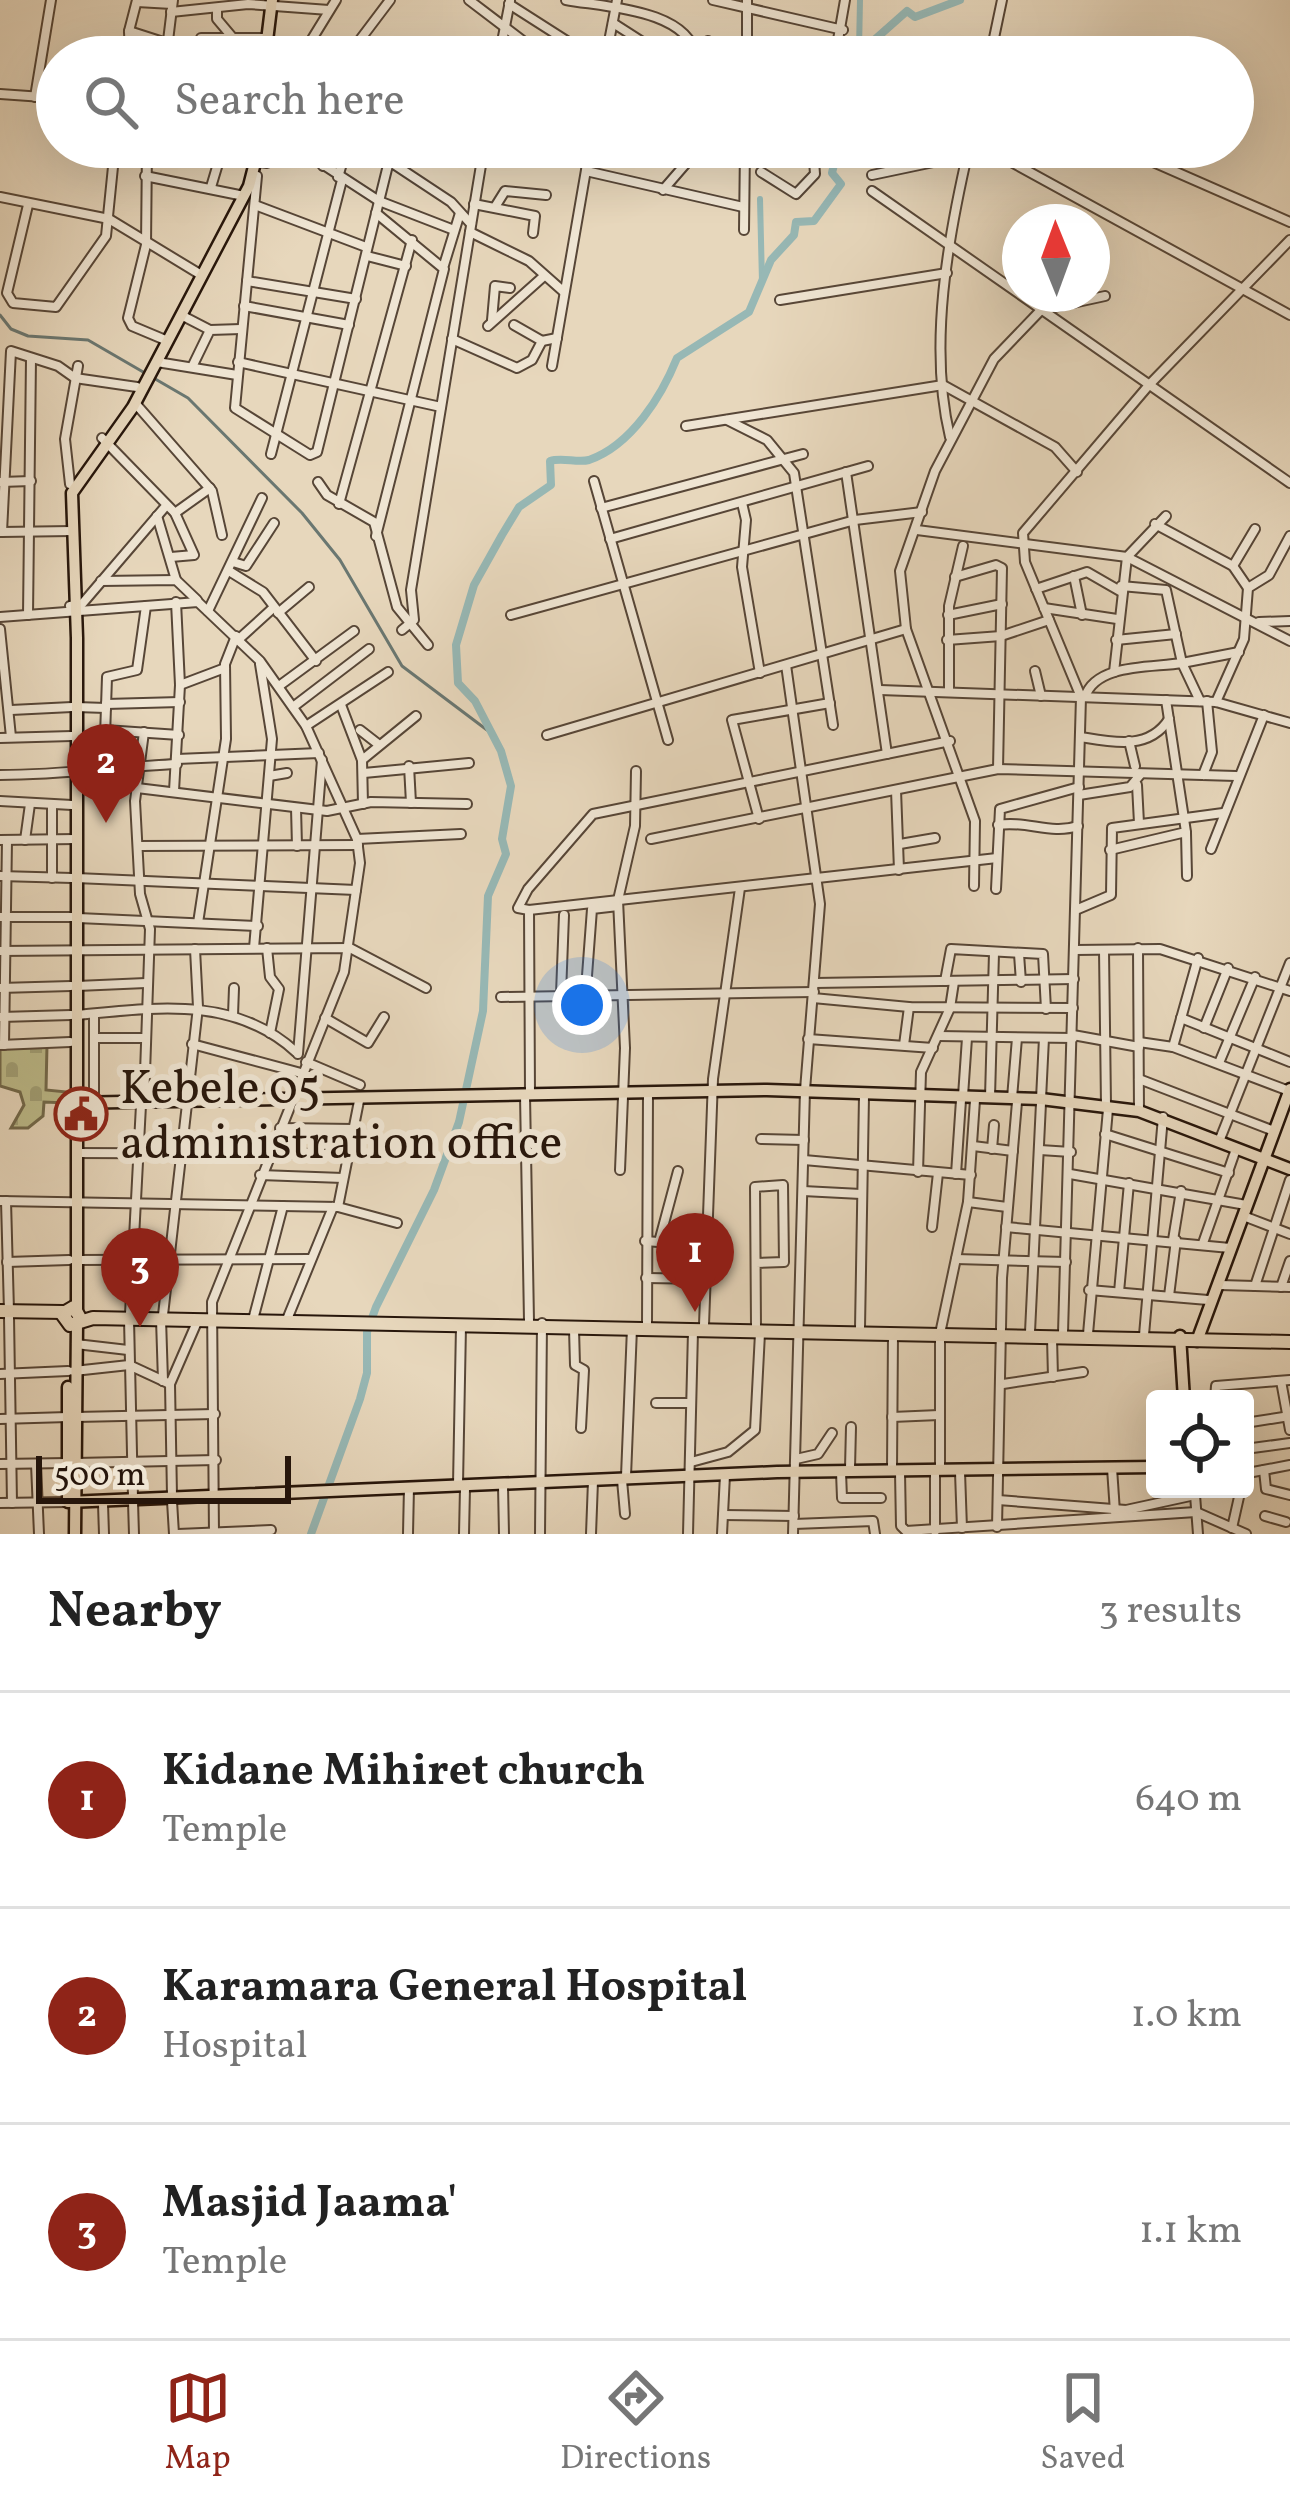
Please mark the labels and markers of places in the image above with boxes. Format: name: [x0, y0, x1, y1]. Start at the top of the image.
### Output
pin: 2: [67, 724, 145, 823]
place label: Kebele 05 administration office: [120, 1057, 562, 1179]
public building icon: Kebele 05 administration office: [53, 1086, 109, 1142]
pin: 1: [656, 1213, 734, 1312]
pin: 3: [101, 1228, 179, 1327]

